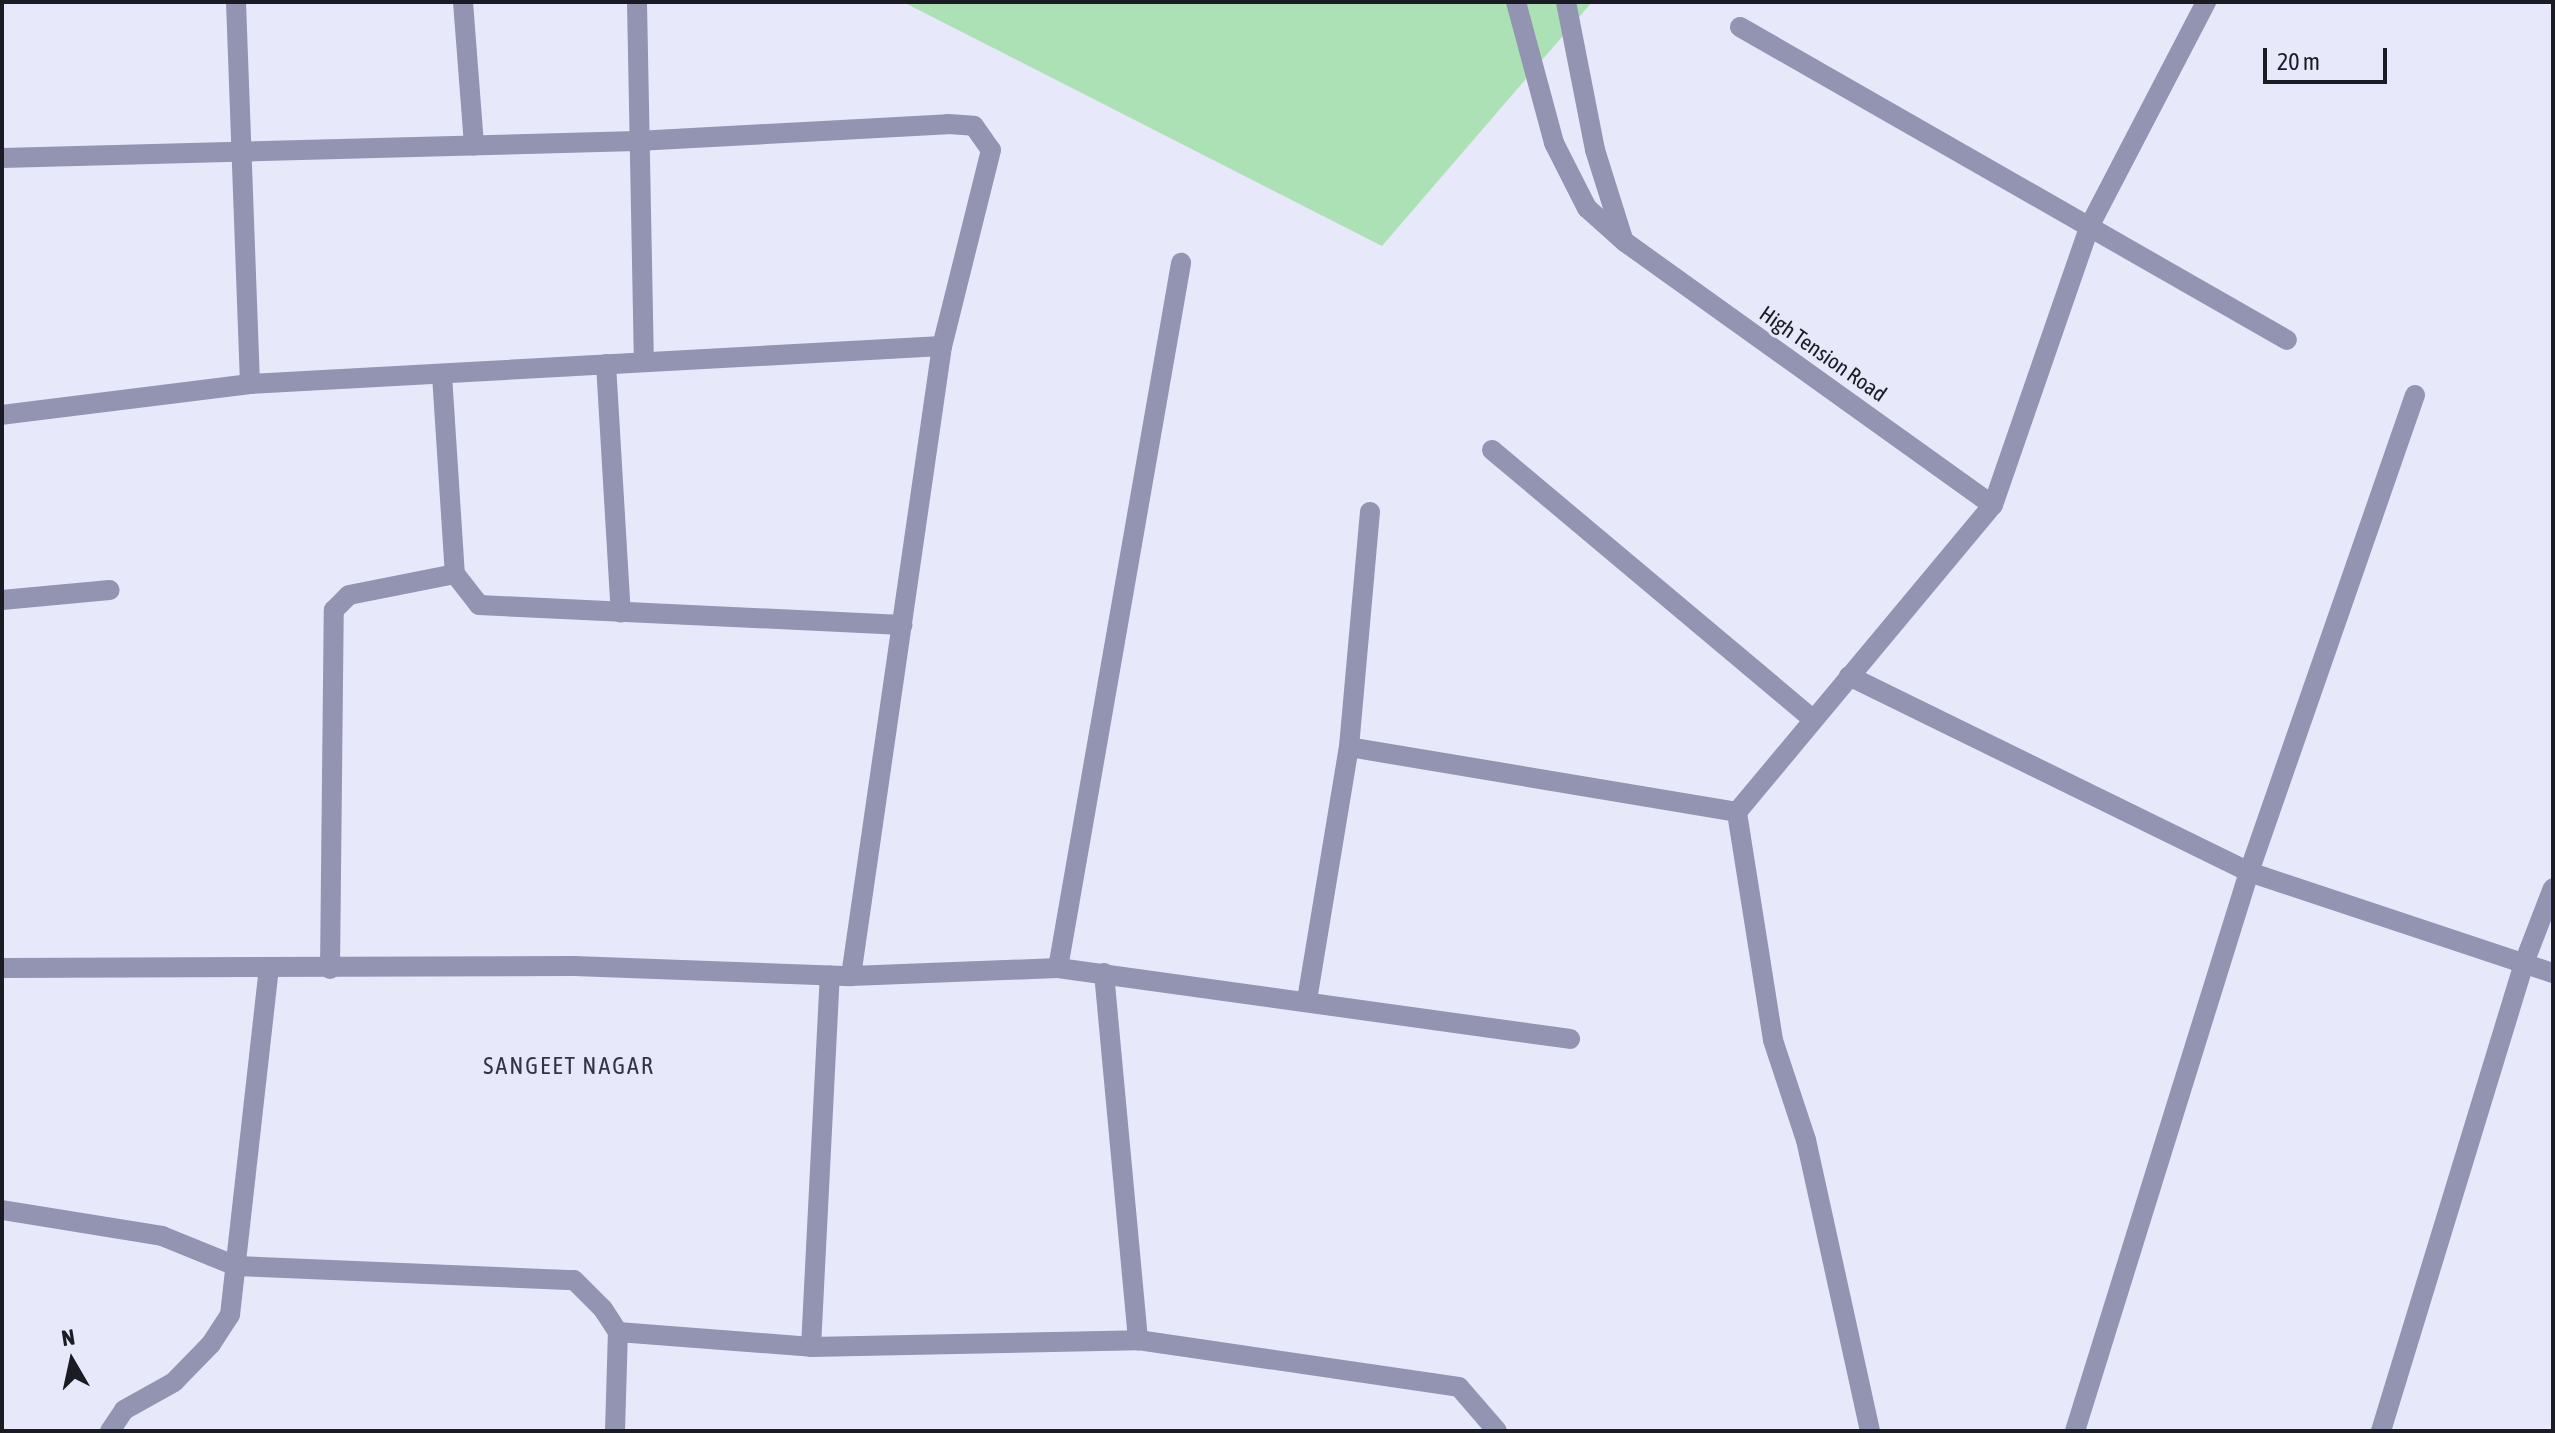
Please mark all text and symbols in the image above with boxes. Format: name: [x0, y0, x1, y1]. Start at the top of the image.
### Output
scale bar: [2267, 32, 2391, 82]
text: 20 m: [2277, 48, 2320, 75]
street label: High Tension Road: [1754, 301, 1892, 407]
district label: SANGEET NAGAR: [483, 1052, 655, 1080]
north arrow: [32, 1321, 112, 1401]
text: N: [60, 1323, 77, 1351]

